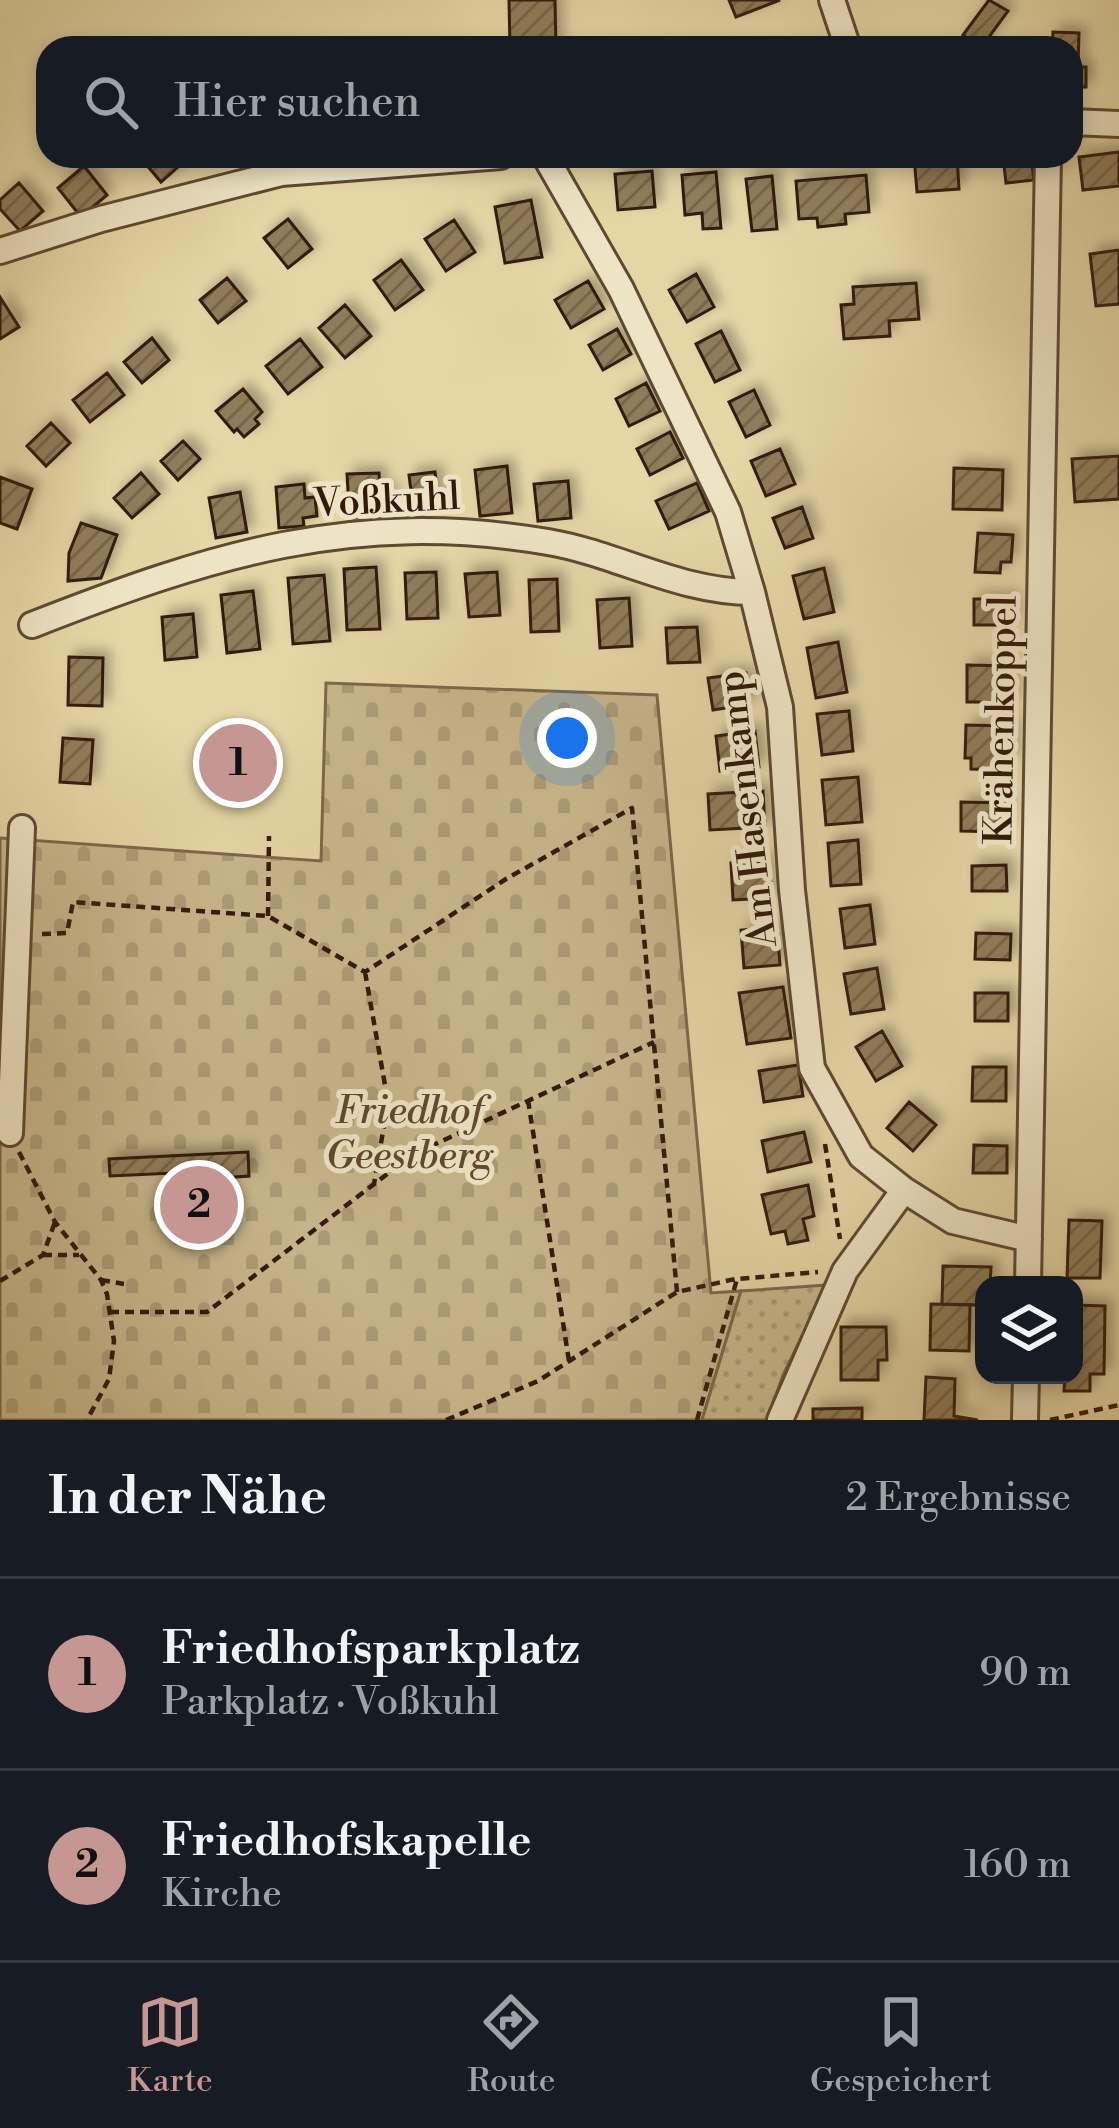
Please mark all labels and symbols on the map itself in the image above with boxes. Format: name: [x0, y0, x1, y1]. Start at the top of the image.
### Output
street label: Voßkuhl: [311, 473, 462, 529]
street label: Krähenkoppel: [975, 595, 1029, 845]
street label: Am Hasenkamp: [707, 668, 789, 951]
your location: [537, 708, 597, 768]
pin: 1: [199, 718, 277, 808]
park label: Friedhof Geestberg: [326, 1087, 494, 1181]
pin: 2: [160, 1160, 238, 1250]

